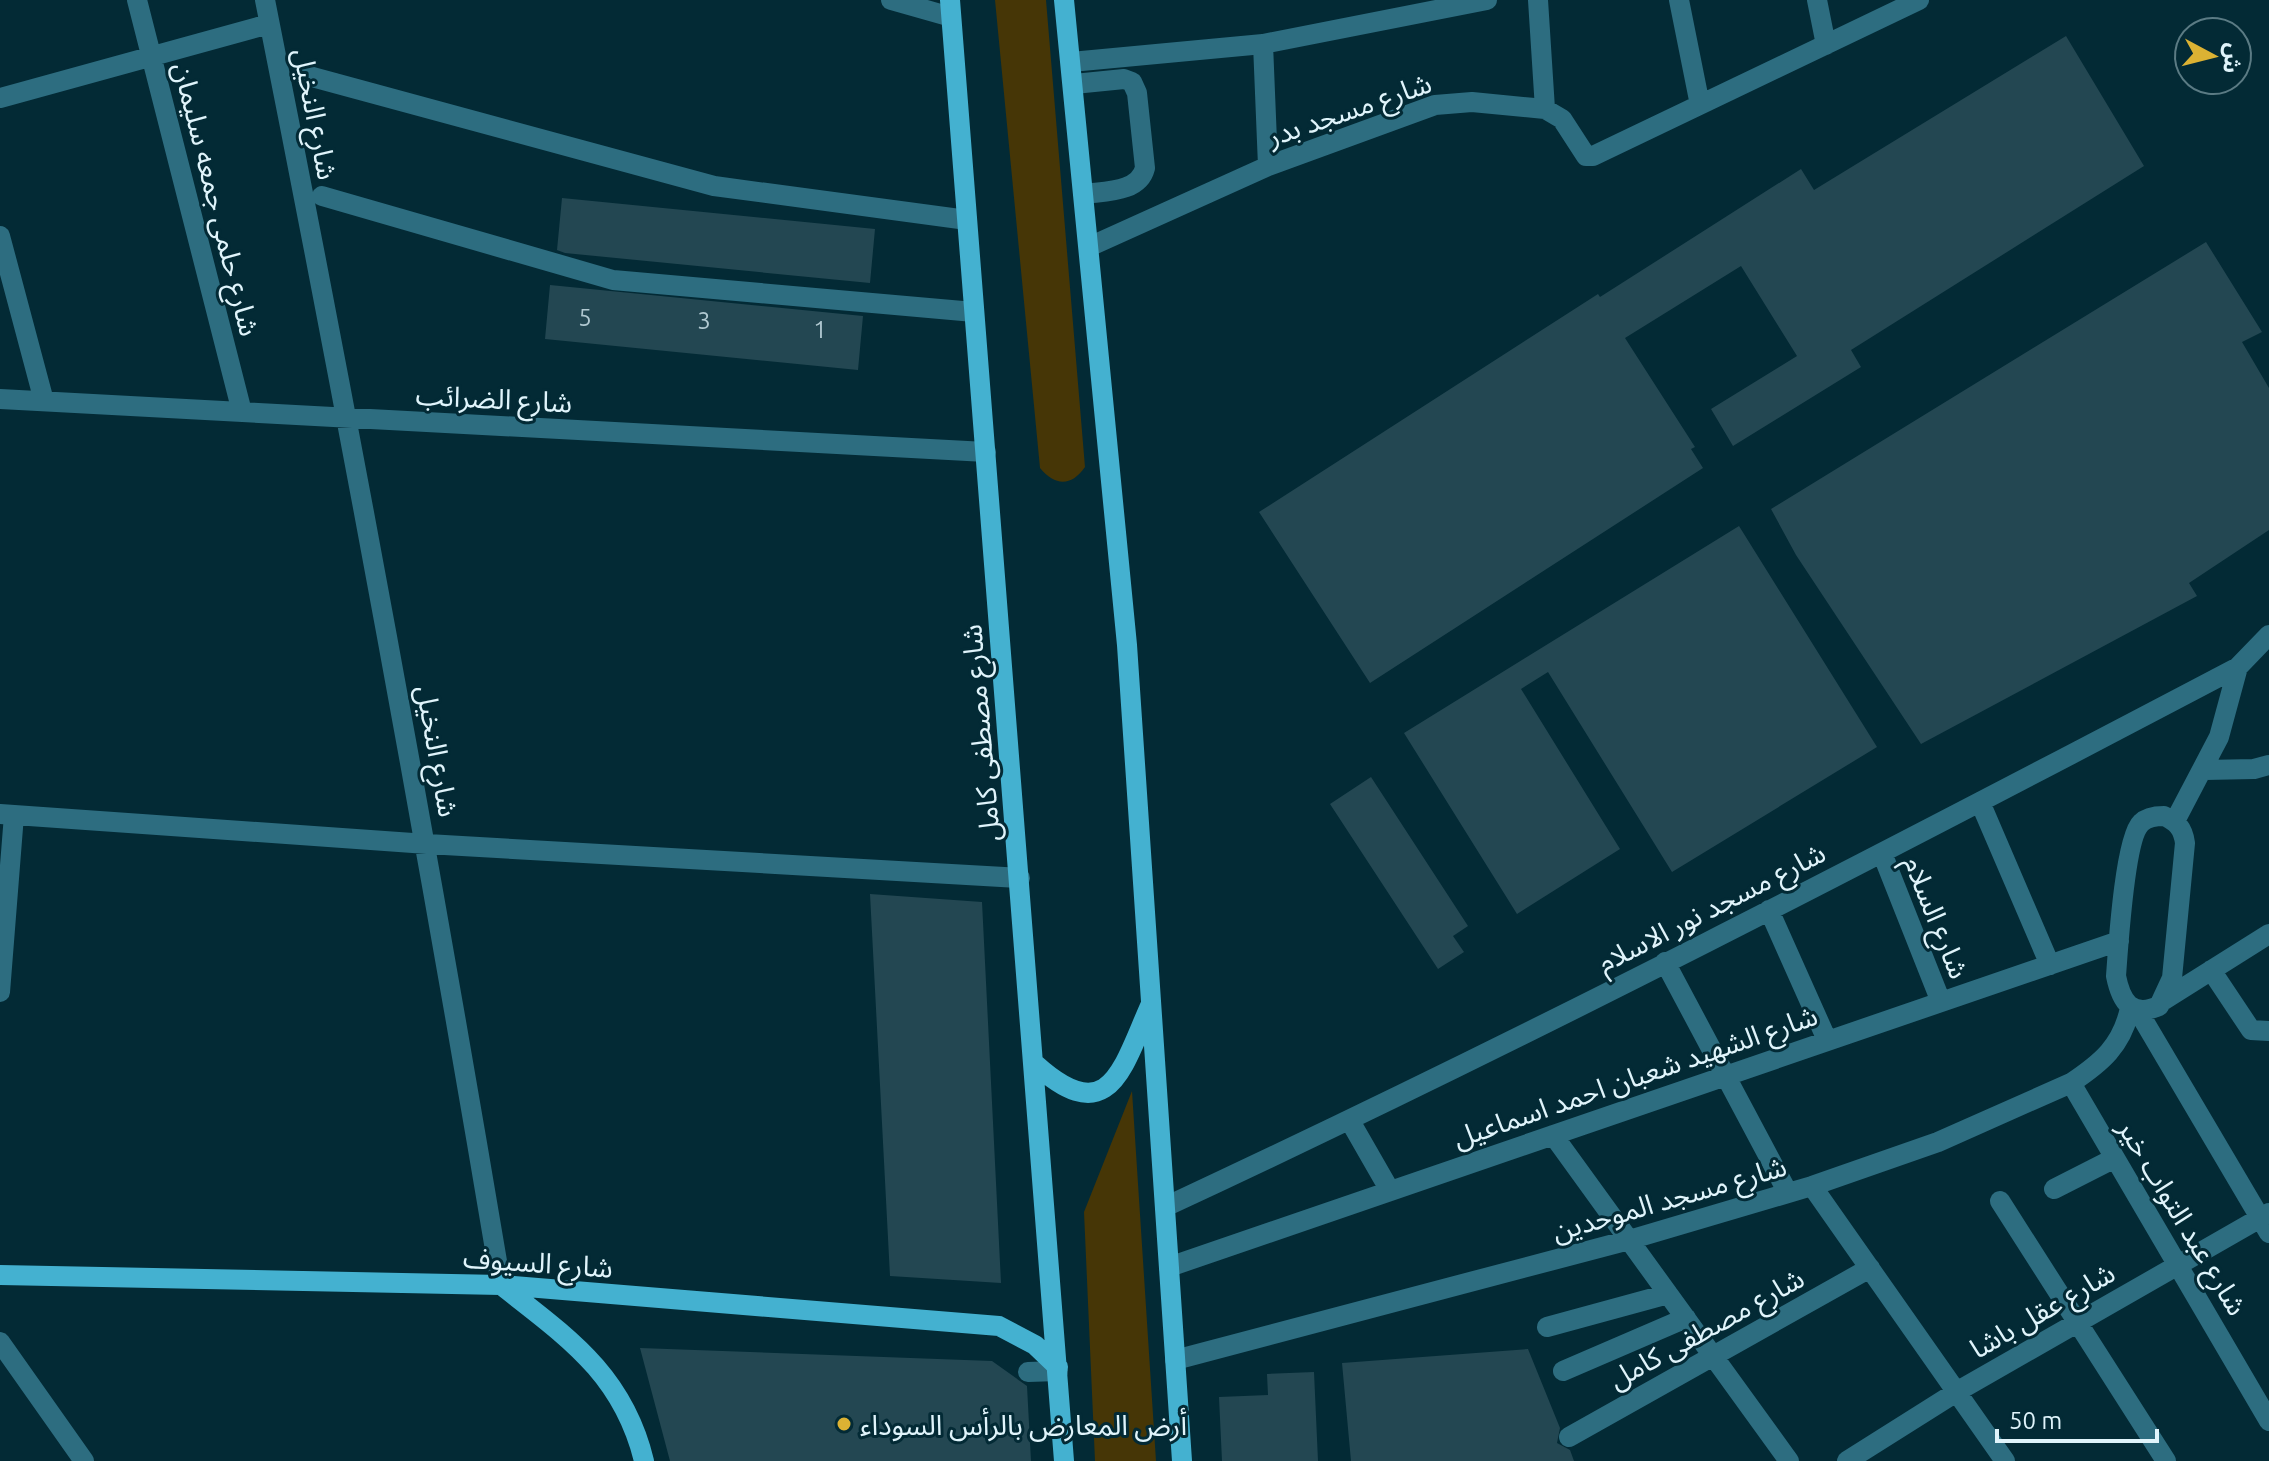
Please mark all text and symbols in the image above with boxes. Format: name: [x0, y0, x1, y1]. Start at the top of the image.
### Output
north arrow: [2173, 16, 2253, 96]
text: ش: [2218, 42, 2248, 75]
street label: شارع النخيل: [282, 46, 344, 184]
street label: شارع حلمى جمعه سليمان: [162, 59, 266, 340]
street label: شارع مسجد بدر: [1262, 66, 1437, 158]
house number: 5: [578, 304, 592, 331]
house number: 3: [697, 307, 711, 334]
house number: 1: [813, 316, 827, 343]
street label: شارع الضرائب: [415, 378, 573, 424]
street label: شارع مصطفى كامل: [955, 623, 1011, 843]
street label: شارع النخيل: [405, 683, 465, 820]
street label: شارع مسجد نور الاسلام: [1592, 836, 1833, 983]
street label: شارع السلام: [1893, 851, 1976, 985]
street label: شارع الشهيد شعبان احمد اسماعيل: [1449, 999, 1823, 1159]
street label: شارع عبد التواب خير: [2107, 1113, 2254, 1323]
street label: شارع مسجد الموحدين: [1548, 1150, 1791, 1252]
street label: شارع السيوف: [462, 1241, 614, 1289]
street label: شارع عقل باشا: [1964, 1256, 2123, 1369]
street label: شارع مصطفى كامل: [1603, 1262, 1812, 1400]
scale bar: [1997, 1393, 2157, 1443]
place label: أرض المعارض بالرأس السوداء: [860, 1407, 1187, 1442]
text: 50 m: [2009, 1407, 2062, 1434]
marker: أرض المعارض بالرأس السوداء: [835, 1415, 853, 1433]

